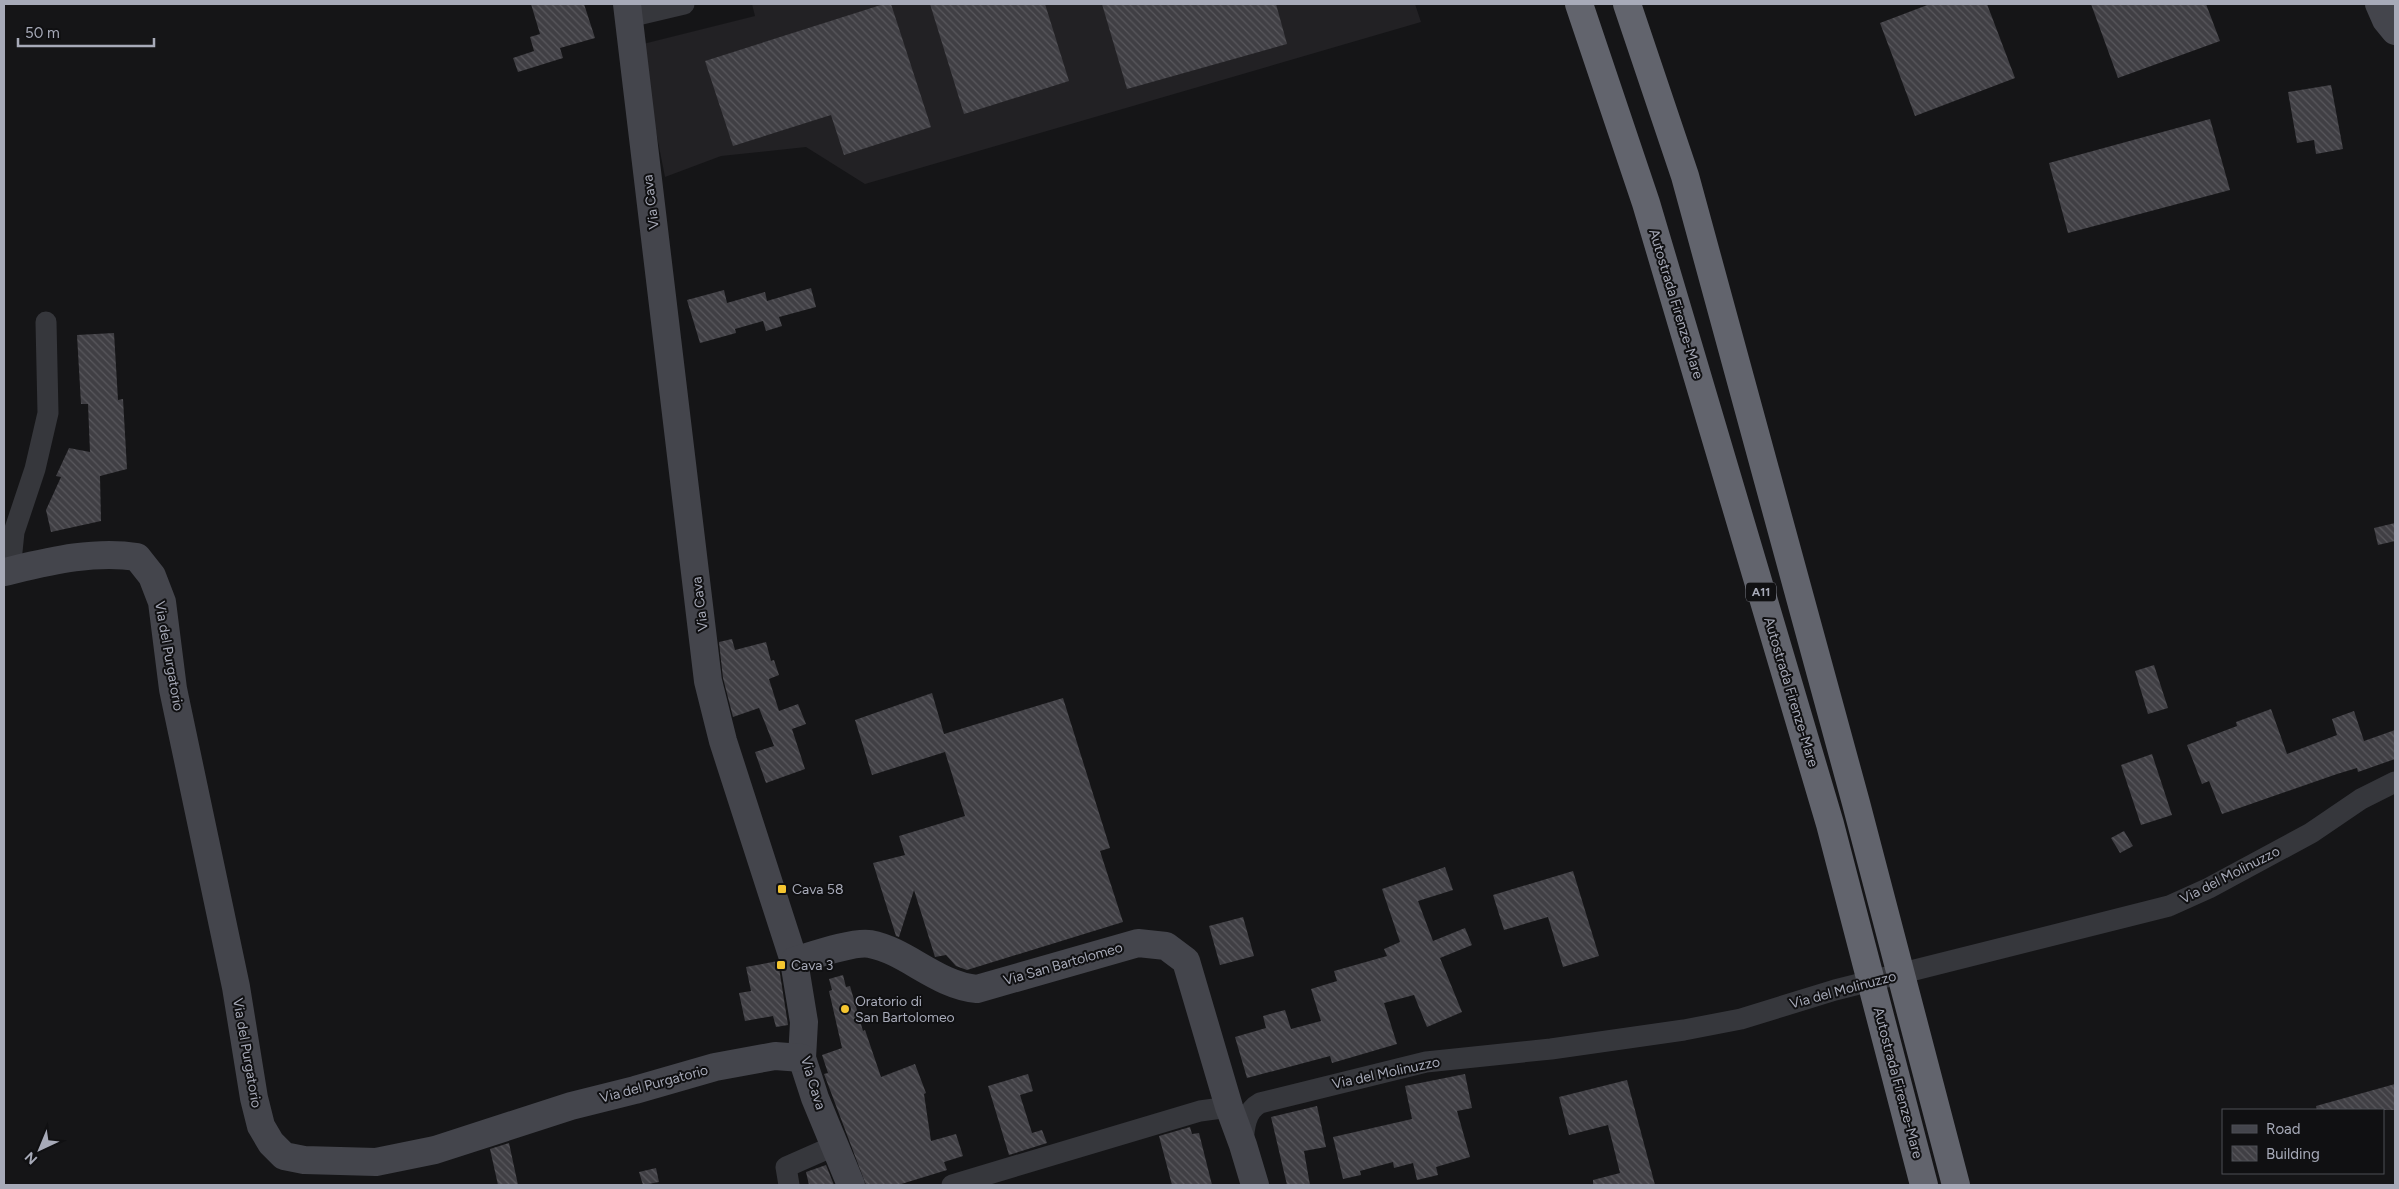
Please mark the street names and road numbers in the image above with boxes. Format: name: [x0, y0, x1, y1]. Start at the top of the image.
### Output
street label: Via Cava: [639, 174, 663, 230]
street label: Autostrada Firenze-Mare: [1645, 227, 1707, 381]
street label: Via Cava: [688, 576, 712, 632]
road number: A11: [1746, 582, 1776, 602]
street label: Via del Purgatorio: [151, 600, 187, 712]
street label: Autostrada Firenze-Mare: [1760, 615, 1822, 769]
street label: Via del Molinuzzo: [2177, 843, 2283, 907]
street label: Via San Bartolomeo: [1001, 939, 1125, 989]
street label: Via del Molinuzzo: [1788, 968, 1898, 1012]
street label: Via del Purgatorio: [229, 997, 265, 1109]
street label: Autostrada Firenze-Mare: [1870, 1005, 1926, 1161]
street label: Via del Molinuzzo: [1331, 1053, 1441, 1093]
street label: Via Cava: [797, 1054, 829, 1112]
street label: Via del Purgatorio: [598, 1061, 710, 1107]

